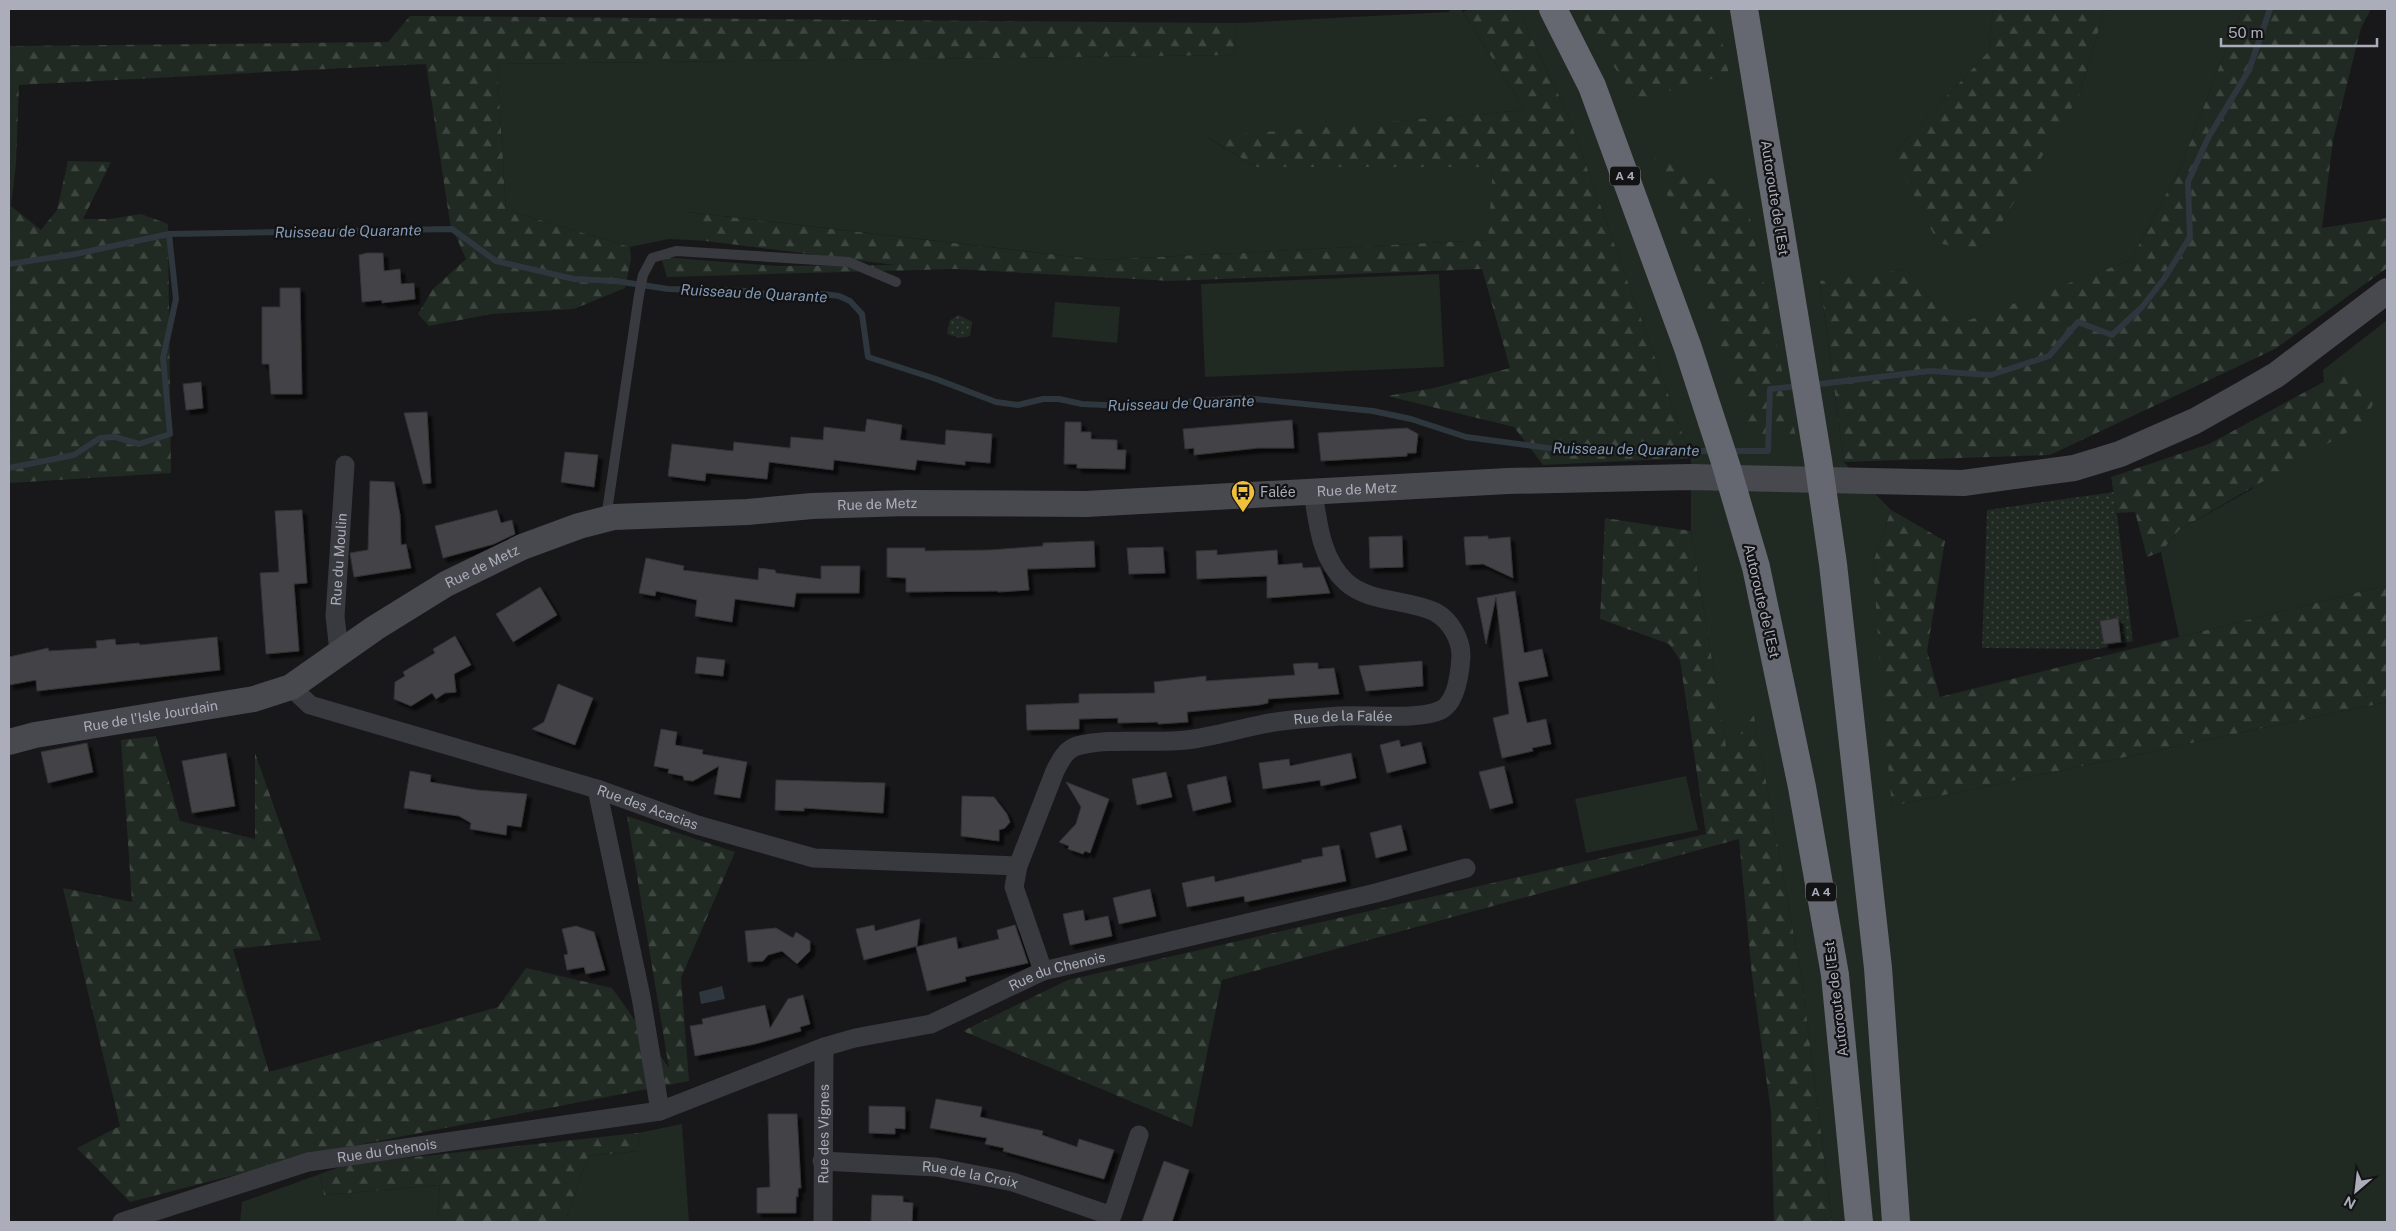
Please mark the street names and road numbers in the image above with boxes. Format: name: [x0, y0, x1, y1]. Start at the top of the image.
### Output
street label: Autoroute de l’Est: [1758, 139, 1792, 257]
road number: A 4: [1610, 167, 1640, 186]
street label: Rue de Metz: [1316, 479, 1398, 499]
street label: Rue de Metz: [837, 495, 918, 513]
street label: Rue du Moulin: [328, 513, 350, 606]
street label: Rue de Metz: [442, 542, 522, 591]
street label: Autoroute de l’Est: [1741, 543, 1783, 659]
street label: Rue de l'Isle Jourdain: [82, 697, 219, 735]
street label: Rue de la Falée: [1293, 708, 1393, 728]
street label: Rue des Acacias: [595, 782, 700, 833]
road number: A 4: [1806, 882, 1836, 902]
street label: Autoroute de l’Est: [1821, 940, 1851, 1058]
street label: Rue du Chenois: [1006, 949, 1107, 994]
street label: Rue des Vignes: [815, 1084, 832, 1184]
street label: Rue du Chenois: [336, 1135, 438, 1166]
street label: Rue de la Croix: [922, 1158, 1021, 1191]

